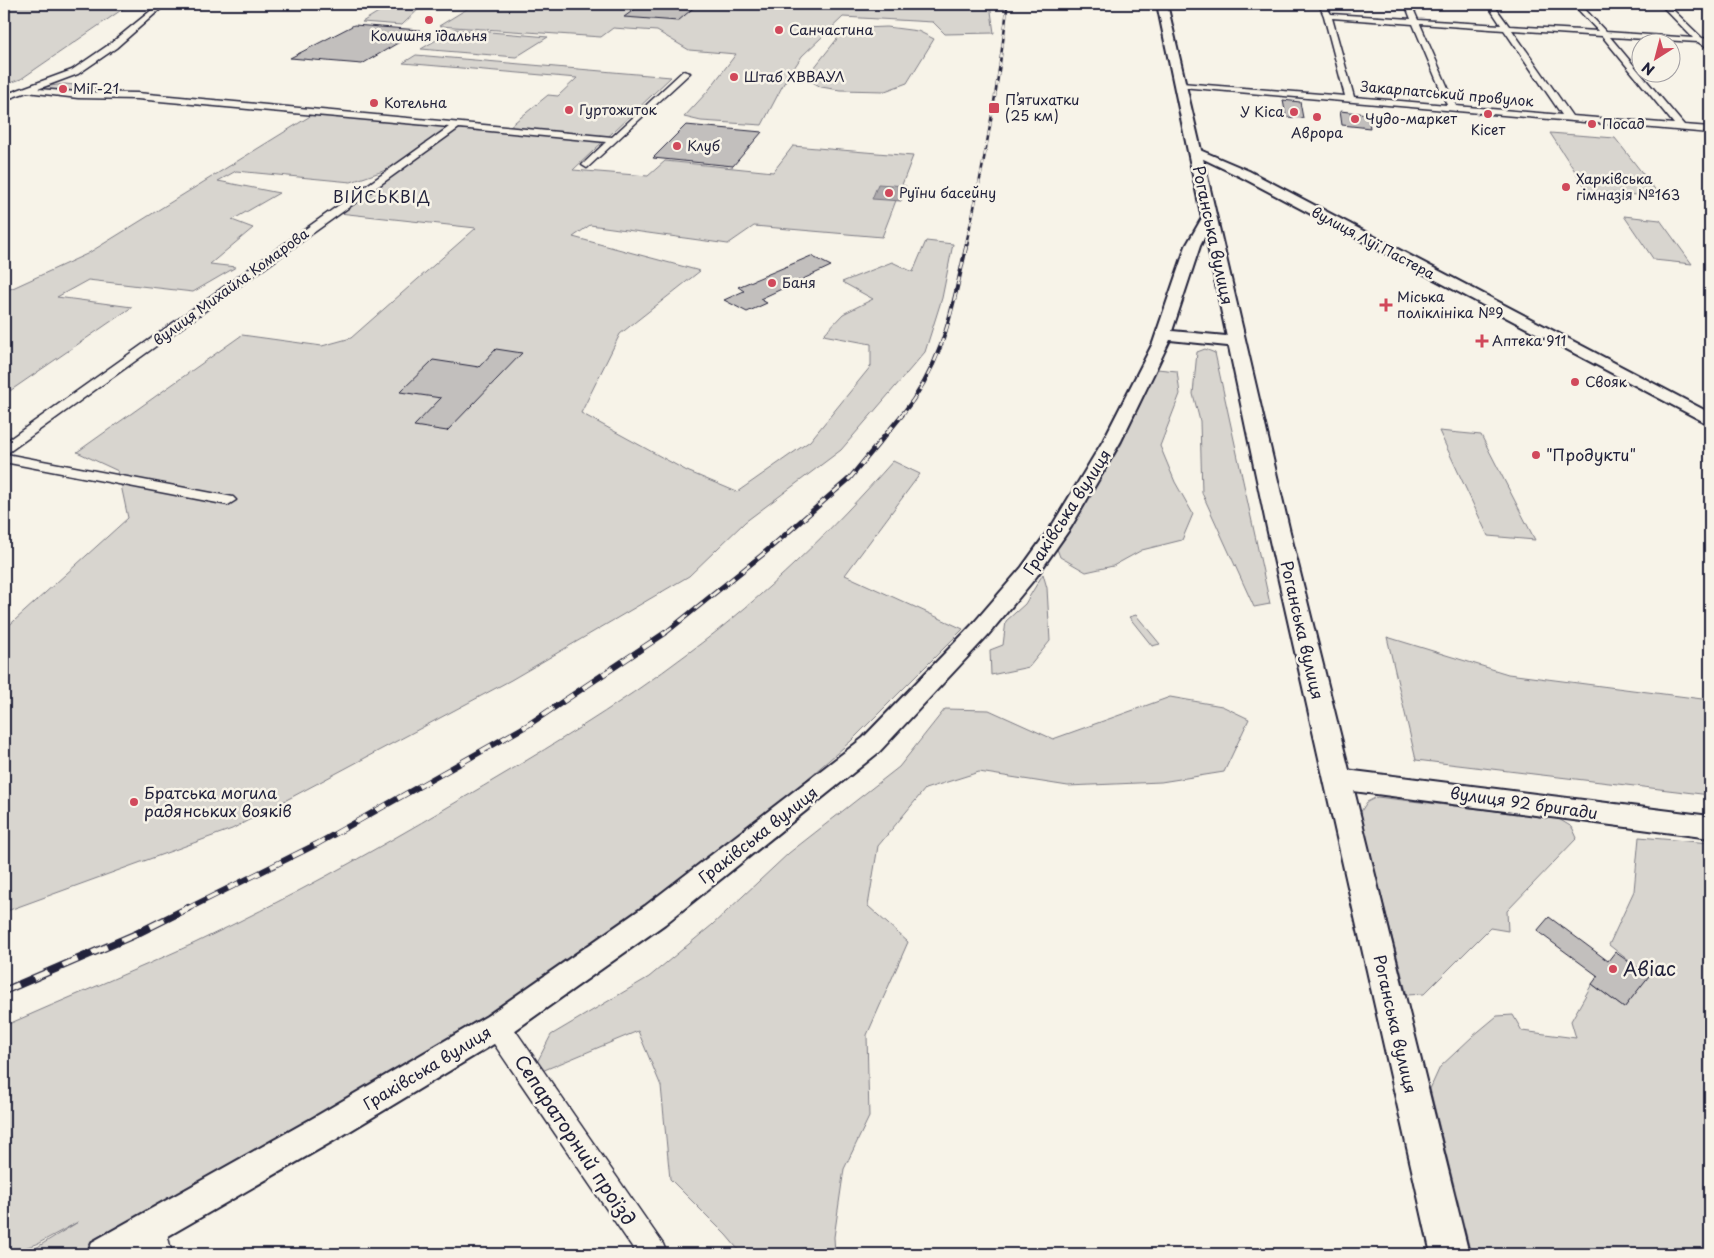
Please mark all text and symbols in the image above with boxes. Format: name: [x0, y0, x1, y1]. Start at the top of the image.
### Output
marker: Колишня їдальня: [423, 14, 435, 26]
place label: Санчастина: [789, 19, 874, 40]
marker: Санчастина: [773, 24, 785, 36]
place label: Колишня їдальня: [371, 25, 487, 46]
north arrow: [1632, 32, 1682, 82]
text: N: [1637, 57, 1659, 81]
place label: Штаб ХВВАУЛ: [744, 66, 845, 87]
marker: Штаб ХВВАУЛ: [728, 71, 740, 83]
street label: Закарпатський провулок: [1359, 75, 1535, 112]
place label: МіГ-21: [73, 78, 119, 99]
marker: МіГ-21: [57, 83, 69, 95]
place label: Пʼятихатки (25 км): [1005, 89, 1080, 126]
place label: Котельна: [384, 92, 447, 113]
marker: Котельна: [368, 97, 380, 109]
place label: Гуртожиток: [579, 99, 658, 120]
marker: Пʼятихатки (25 км): [987, 101, 1001, 115]
place label: У Кіса: [1240, 101, 1284, 122]
marker: Гуртожиток: [563, 104, 575, 116]
marker: У Кіса: [1288, 106, 1300, 118]
place label: Чудо-маркет: [1365, 108, 1457, 129]
marker: Кісет: [1482, 108, 1494, 120]
marker: Аврора: [1311, 111, 1323, 123]
marker: Чудо-маркет: [1349, 113, 1361, 125]
place label: Посад: [1602, 113, 1645, 134]
marker: Посад: [1586, 118, 1598, 130]
place label: Кісет: [1471, 119, 1506, 140]
place label: Аврора: [1291, 122, 1343, 143]
place label: Клуб: [687, 135, 720, 156]
marker: Клуб: [671, 140, 683, 152]
street label: Роганська вулиця: [1187, 163, 1240, 307]
place label: Харківська гімназія №163: [1576, 168, 1680, 205]
marker: Харківська гімназія №163: [1560, 181, 1572, 193]
place label: Руїни басейну: [899, 182, 996, 203]
district label: ВІЙСЬКВІД: [333, 184, 431, 208]
marker: Руїни басейну: [883, 187, 895, 199]
street label: вулиця Луї Пастера: [1308, 201, 1439, 284]
street label: вулиця Михайла Комарова: [149, 223, 313, 350]
place label: Баня: [782, 272, 816, 293]
marker: Баня: [766, 277, 778, 289]
place label: Міська поліклініка №9: [1397, 286, 1504, 323]
marker: Міська поліклініка №9: [1379, 298, 1393, 312]
place label: Аптека 911: [1492, 330, 1566, 351]
marker: Аптека 911: [1476, 335, 1488, 347]
place label: Свояк: [1585, 371, 1628, 392]
marker: Свояк: [1569, 376, 1581, 388]
place label: "Продукти": [1546, 442, 1636, 466]
street label: Граківська вулиця: [1016, 444, 1116, 579]
marker: "Продукти": [1530, 449, 1542, 461]
street label: Роганська вулиця: [1275, 558, 1331, 702]
place label: Братська могила радянських вояків: [144, 780, 292, 822]
street label: Граківська вулиця: [693, 780, 822, 889]
street label: вулиця 92 бригади: [1449, 780, 1599, 824]
marker: Братська могила радянських вояків: [128, 796, 140, 808]
street label: Роганська вулиця: [1368, 952, 1424, 1096]
place label: Авіас: [1623, 954, 1676, 982]
marker: Авіас: [1607, 963, 1619, 975]
street label: Граківська вулиця: [358, 1019, 495, 1115]
street label: Сепараторний проїзд: [508, 1049, 643, 1230]

